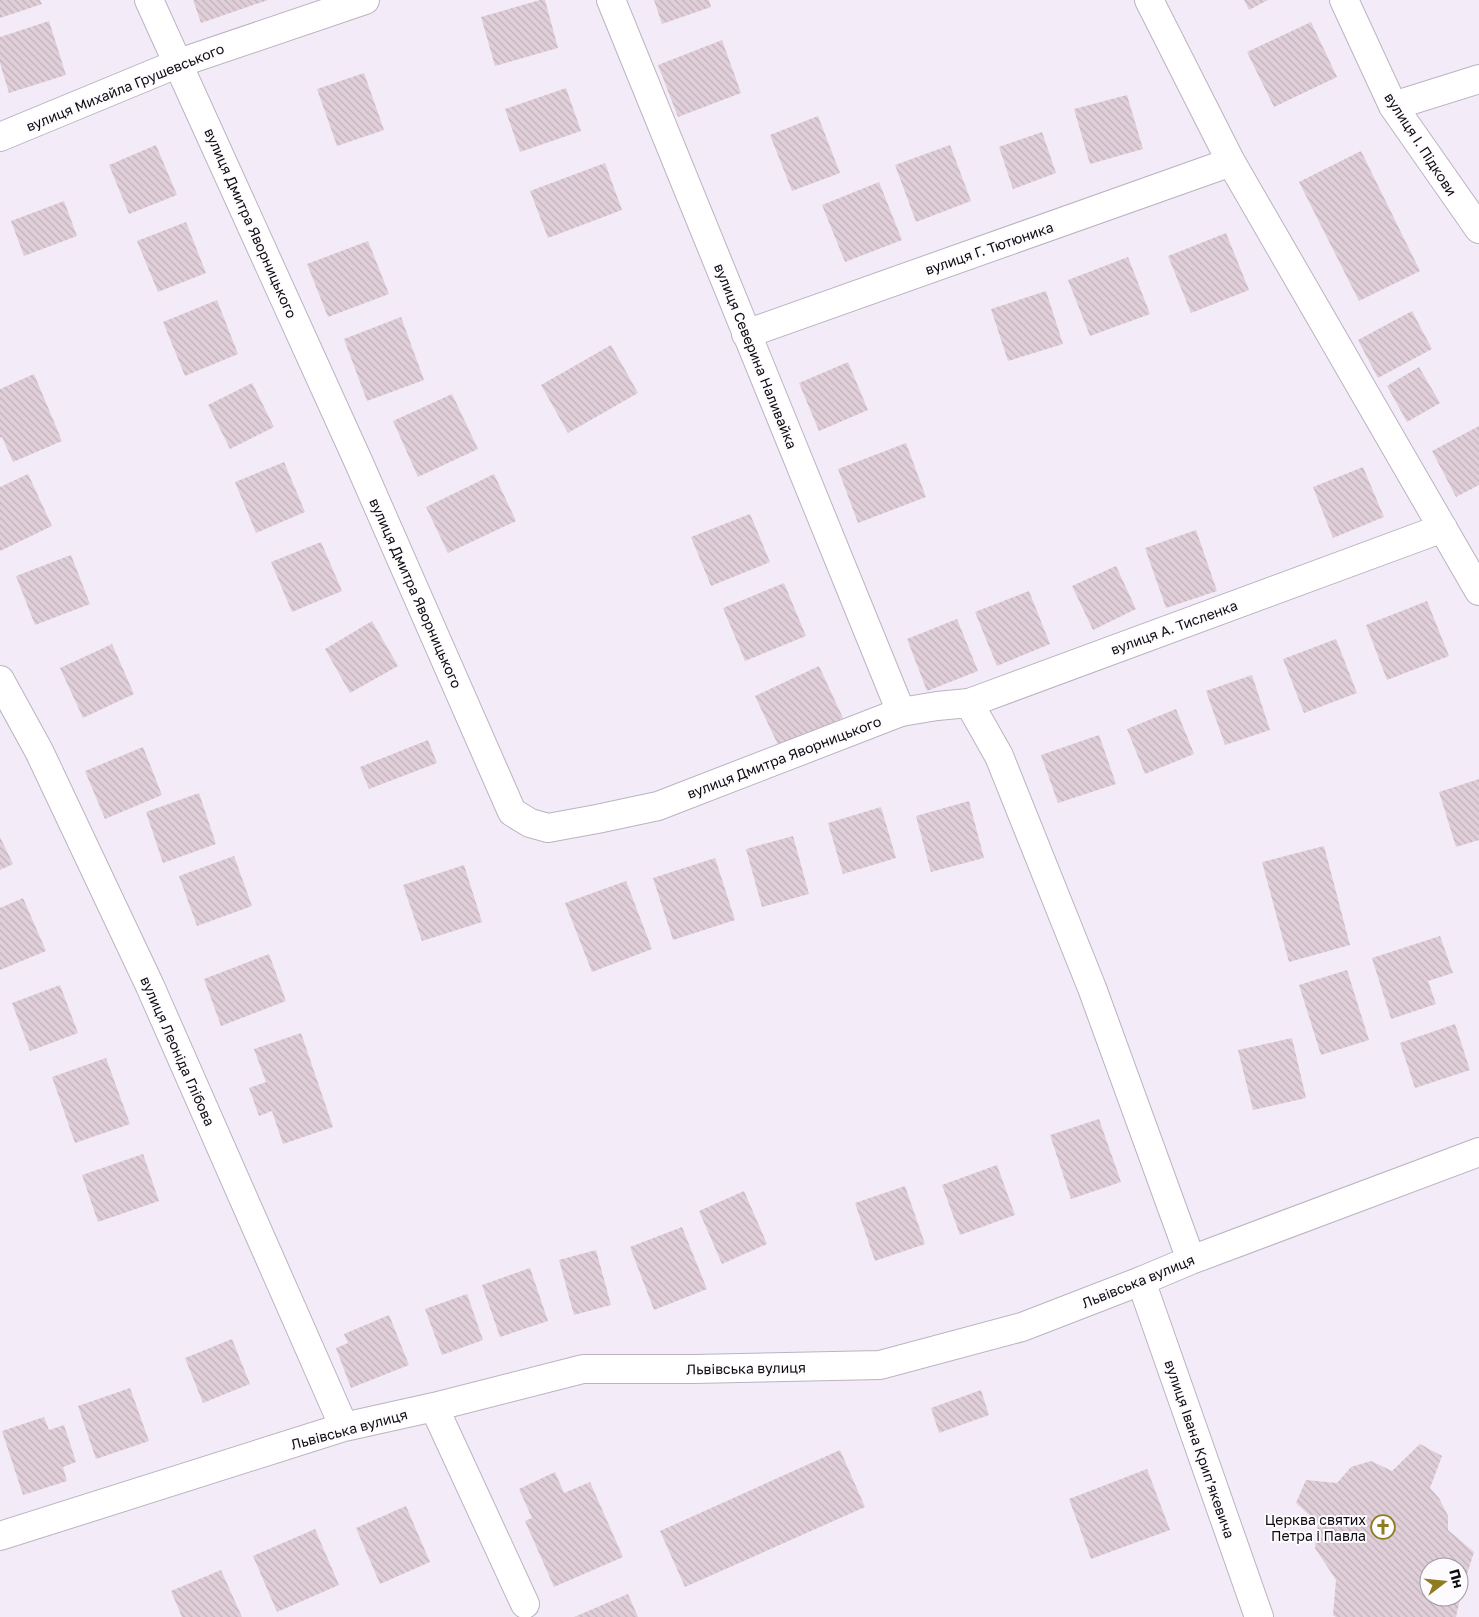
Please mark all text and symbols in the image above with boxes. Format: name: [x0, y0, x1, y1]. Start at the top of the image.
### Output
street label: вулиця Михайла Грушевського: [23, 39, 227, 135]
street label: вулиця І. Підкови: [1381, 89, 1461, 199]
street label: вулиця Дмитра Яворницького: [201, 125, 301, 321]
street label: вулиця Г. Тютюника: [923, 218, 1055, 278]
street label: вулиця Северина Наливайка: [711, 261, 801, 451]
street label: вулиця Дмитра Яворницького: [366, 495, 466, 691]
street label: вулиця А. Тисленка: [1108, 596, 1240, 658]
street label: вулиця Дмитра Яворницького: [685, 712, 883, 802]
street label: вулиця Леоніда Глібова: [137, 974, 219, 1128]
street label: Львівська вулиця: [1079, 1251, 1197, 1311]
street label: Львівська вулиця: [686, 1358, 806, 1378]
street label: вулиця Івана Крипʼякевича: [1161, 1358, 1239, 1540]
street label: Львівська вулиця: [289, 1405, 409, 1453]
place label: Церква святих Петра і Павла: [1265, 1511, 1366, 1544]
church icon: Церква святих Петра і Павла: [1370, 1514, 1396, 1540]
north arrow: [1419, 1557, 1469, 1607]
text: Пн: [1446, 1567, 1468, 1590]

